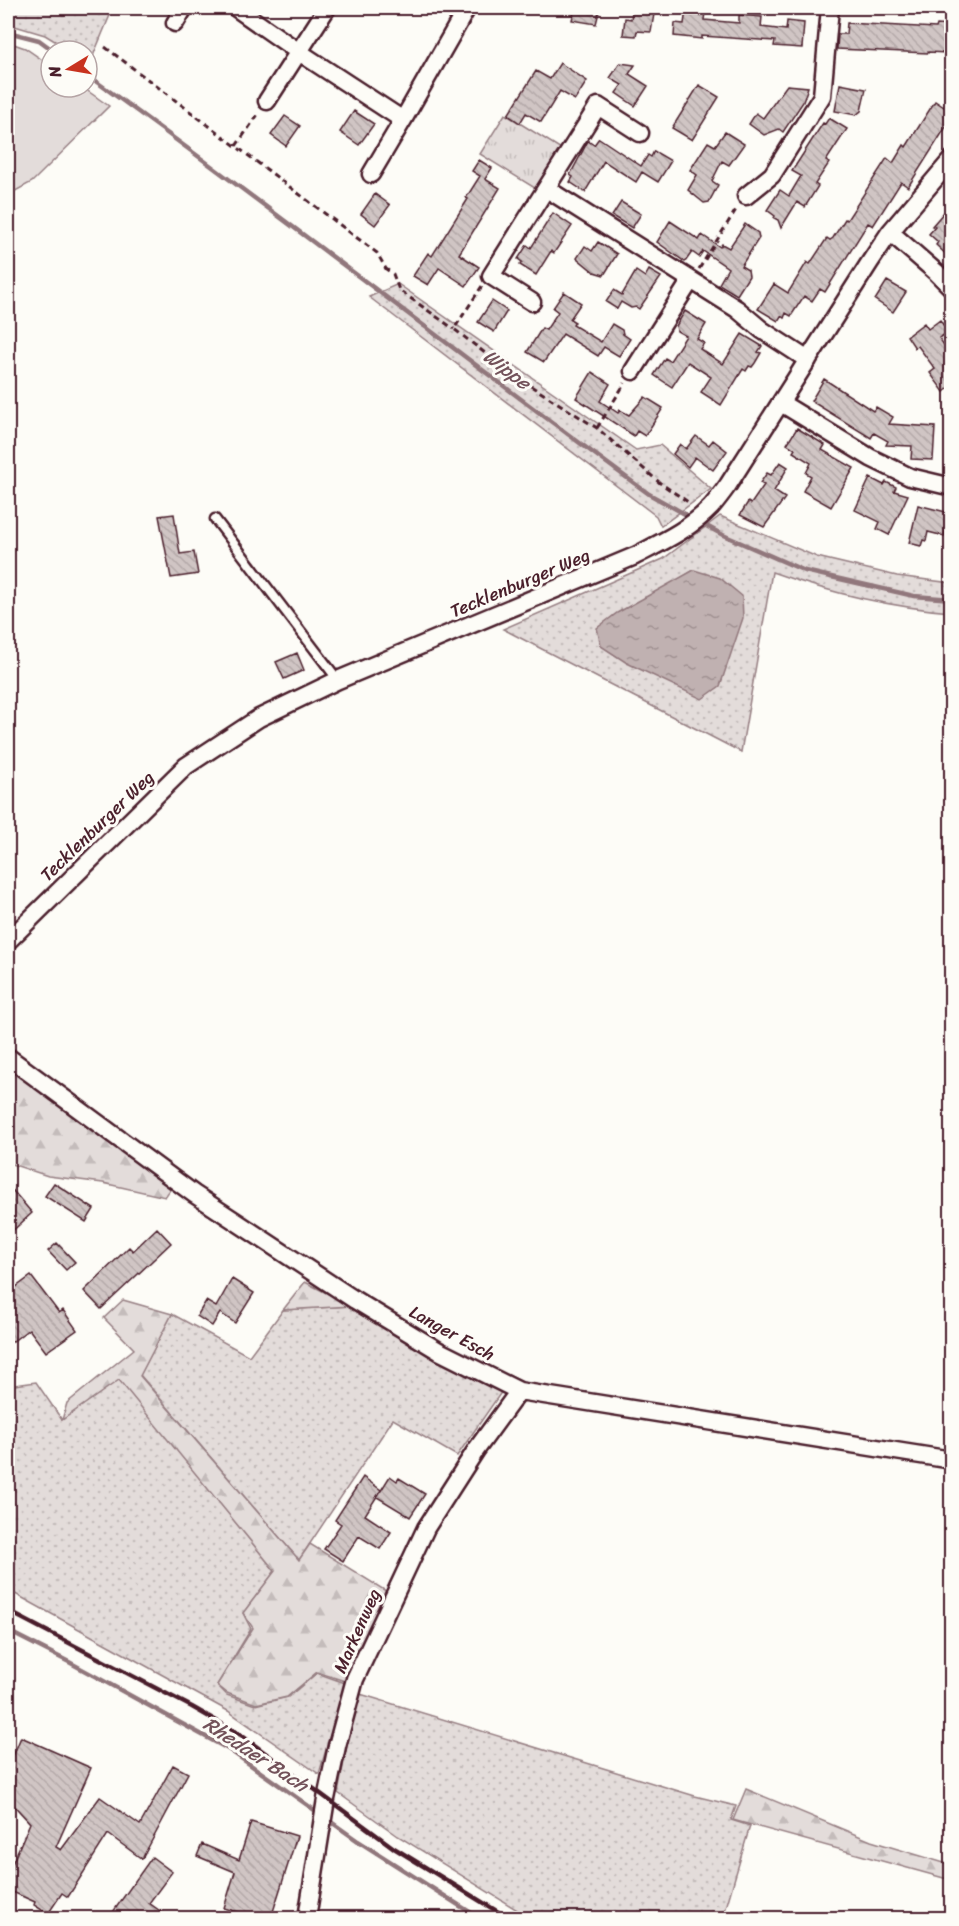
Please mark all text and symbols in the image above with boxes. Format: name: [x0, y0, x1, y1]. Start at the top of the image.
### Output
north arrow: [39, 39, 99, 99]
text: N: [39, 63, 70, 81]
water label: Wippe: [475, 340, 540, 400]
street label: Tecklenburger Weg: [445, 539, 595, 627]
street label: Tecklenburger Weg: [32, 763, 162, 889]
street label: Langer Esch: [403, 1296, 501, 1370]
street label: Markenweg: [324, 1583, 390, 1679]
water label: Rhedaer Bach: [196, 1707, 318, 1803]

